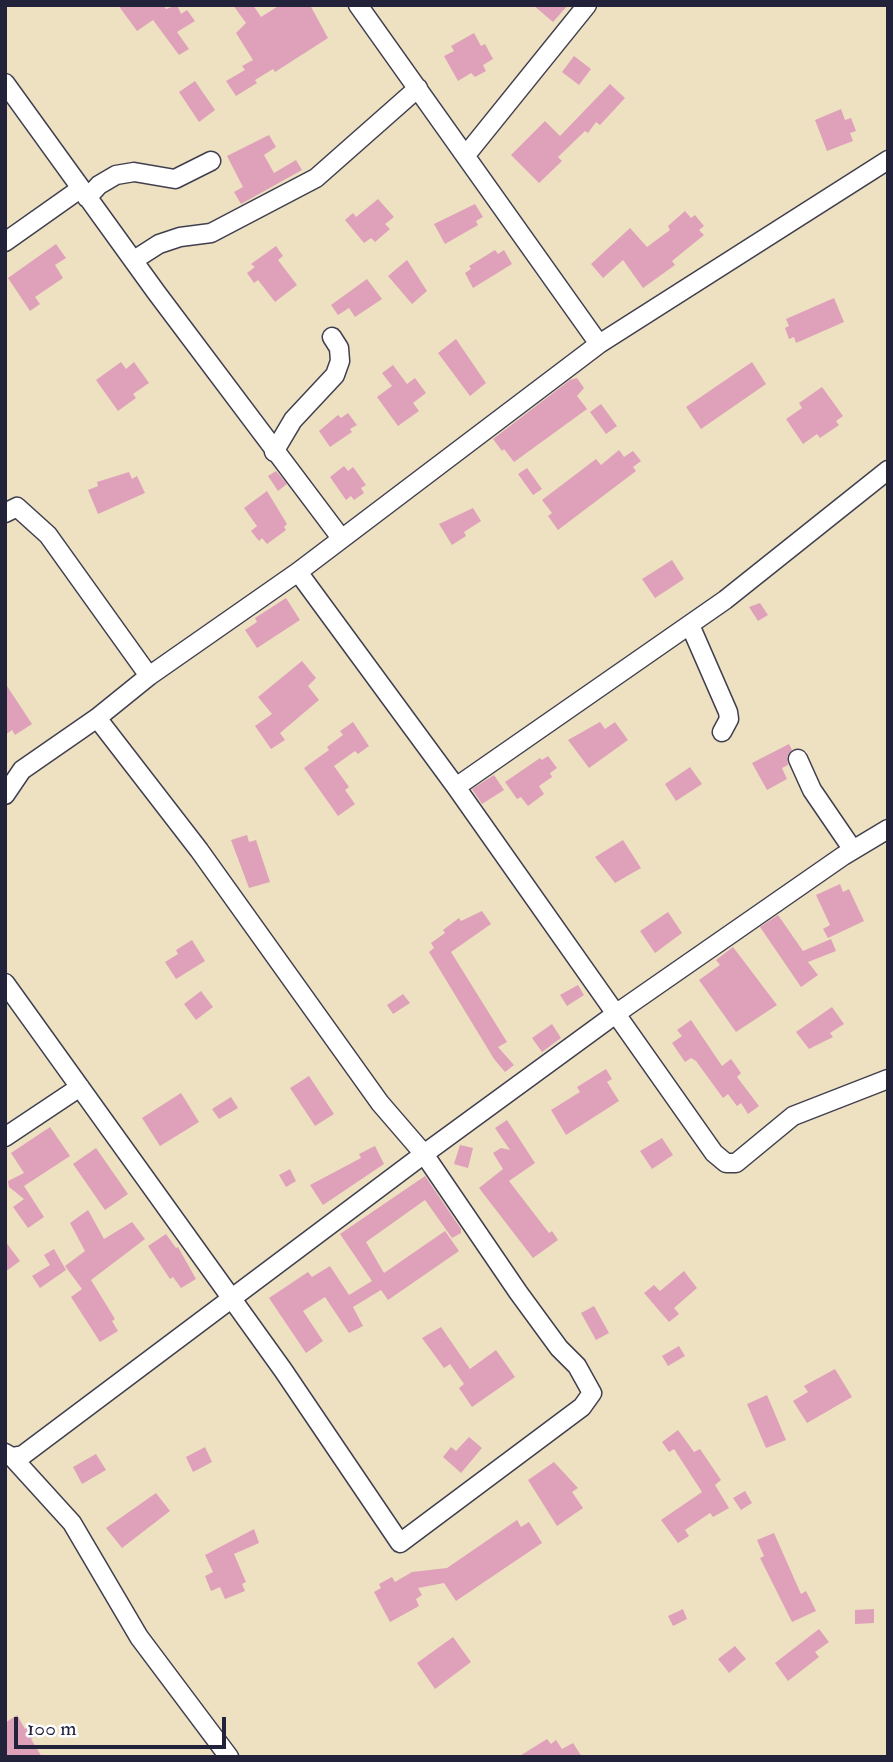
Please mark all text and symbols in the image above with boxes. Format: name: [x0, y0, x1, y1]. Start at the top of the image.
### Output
scale bar: [18, 1702, 229, 1746]
text: 100 m: [27, 1715, 77, 1742]

